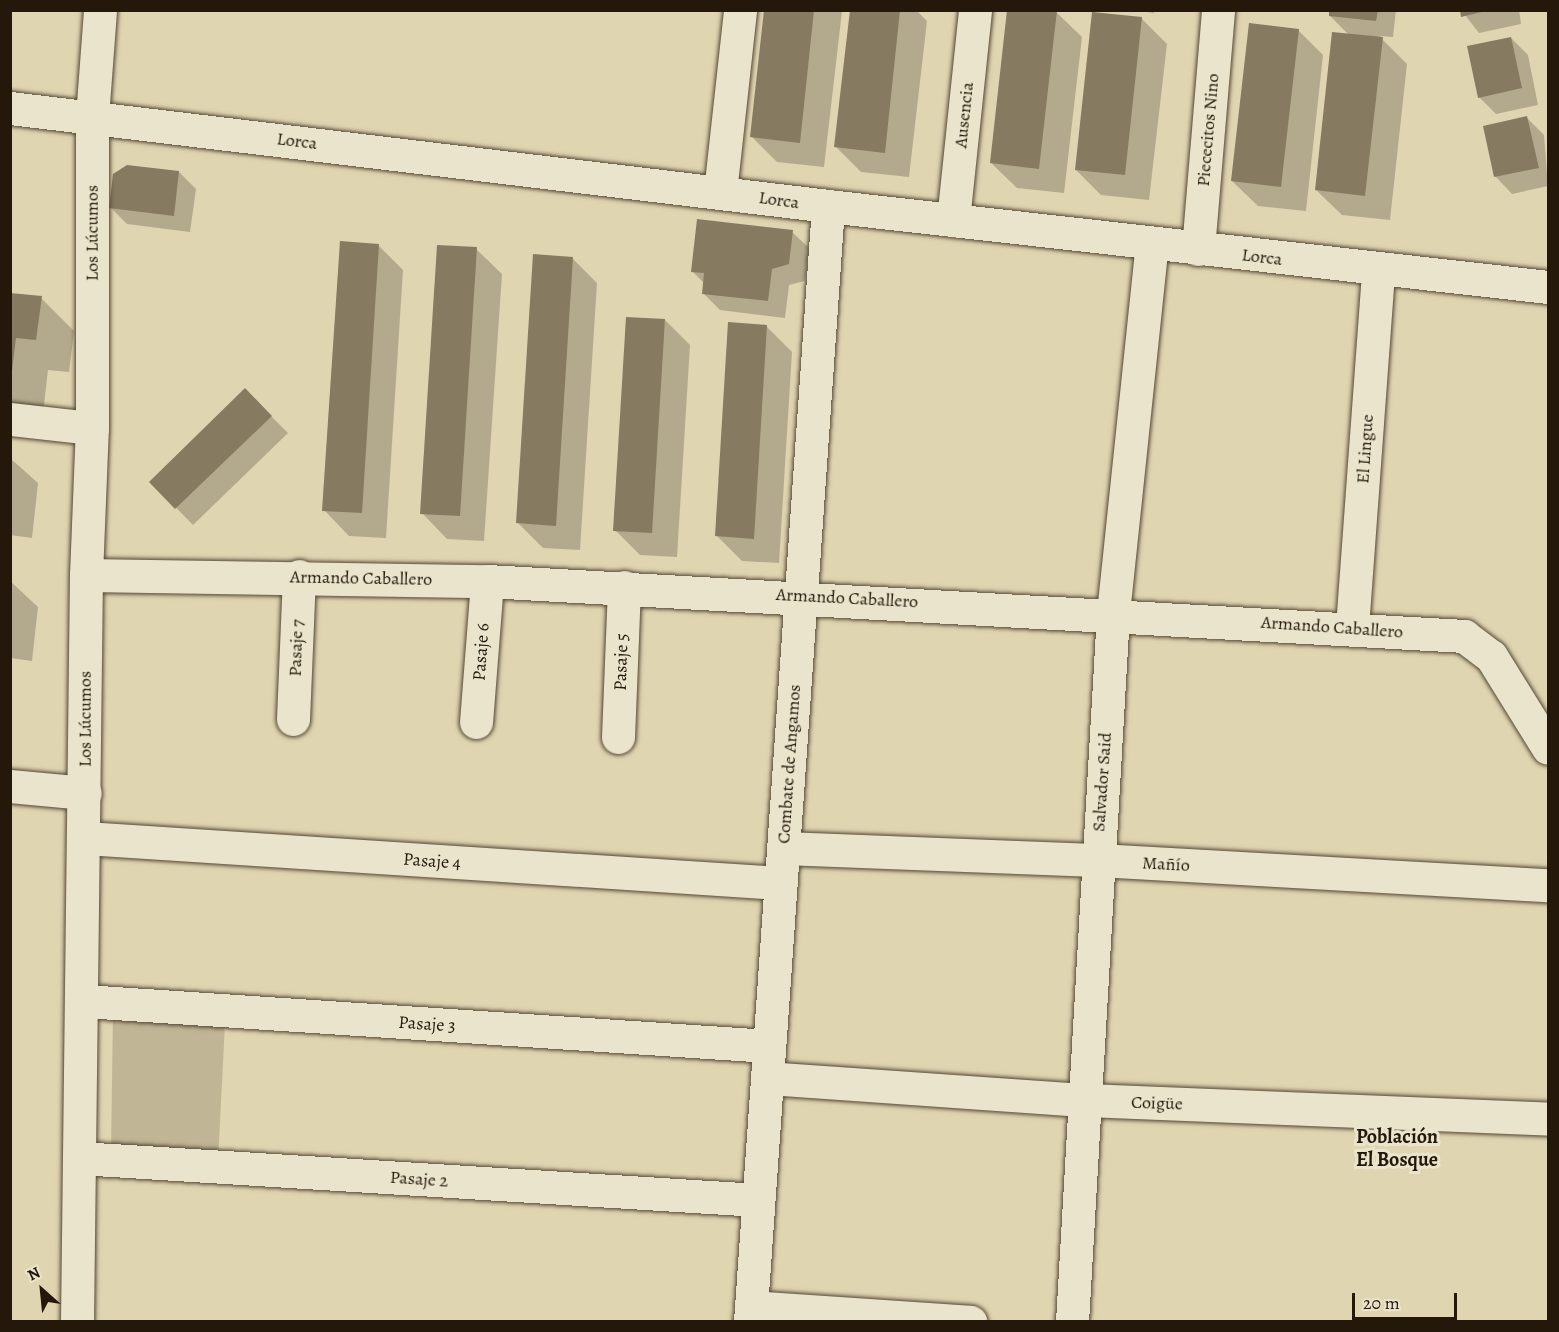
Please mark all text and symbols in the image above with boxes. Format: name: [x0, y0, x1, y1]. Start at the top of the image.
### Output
street label: Piececitos Nino: [1192, 73, 1224, 187]
street label: Ausencia: [950, 81, 978, 149]
street label: Lorca: [276, 128, 318, 154]
street label: Los Lúcumos: [81, 185, 103, 281]
street label: Lorca: [757, 186, 801, 214]
street label: Lorca: [1241, 244, 1283, 270]
street label: El Lingue: [1352, 414, 1378, 484]
street label: Armando Caballero: [290, 566, 432, 590]
street label: Armando Caballero: [775, 583, 919, 613]
street label: Armando Caballero: [1260, 611, 1404, 643]
street label: Pasaje 7: [284, 619, 308, 677]
street label: Pasaje 6: [468, 622, 494, 682]
street label: Pasaje 5: [609, 633, 633, 691]
street label: Los Lúcumos: [74, 671, 96, 767]
street label: Combate de Angamos: [773, 684, 805, 844]
street label: Salvador Said: [1088, 732, 1116, 832]
street label: Pasaje 4: [402, 848, 462, 874]
street label: Mañío: [1142, 852, 1190, 876]
street label: Pasaje 3: [398, 1011, 456, 1037]
street label: Coigüe: [1131, 1091, 1183, 1115]
district label: Población El Bosque: [1356, 1125, 1438, 1172]
street label: Pasaje 2: [389, 1166, 449, 1192]
north arrow: [12, 1260, 72, 1320]
text: N: [24, 1262, 44, 1286]
scale bar: [1355, 1281, 1460, 1319]
text: 20 m: [1363, 1291, 1400, 1315]

